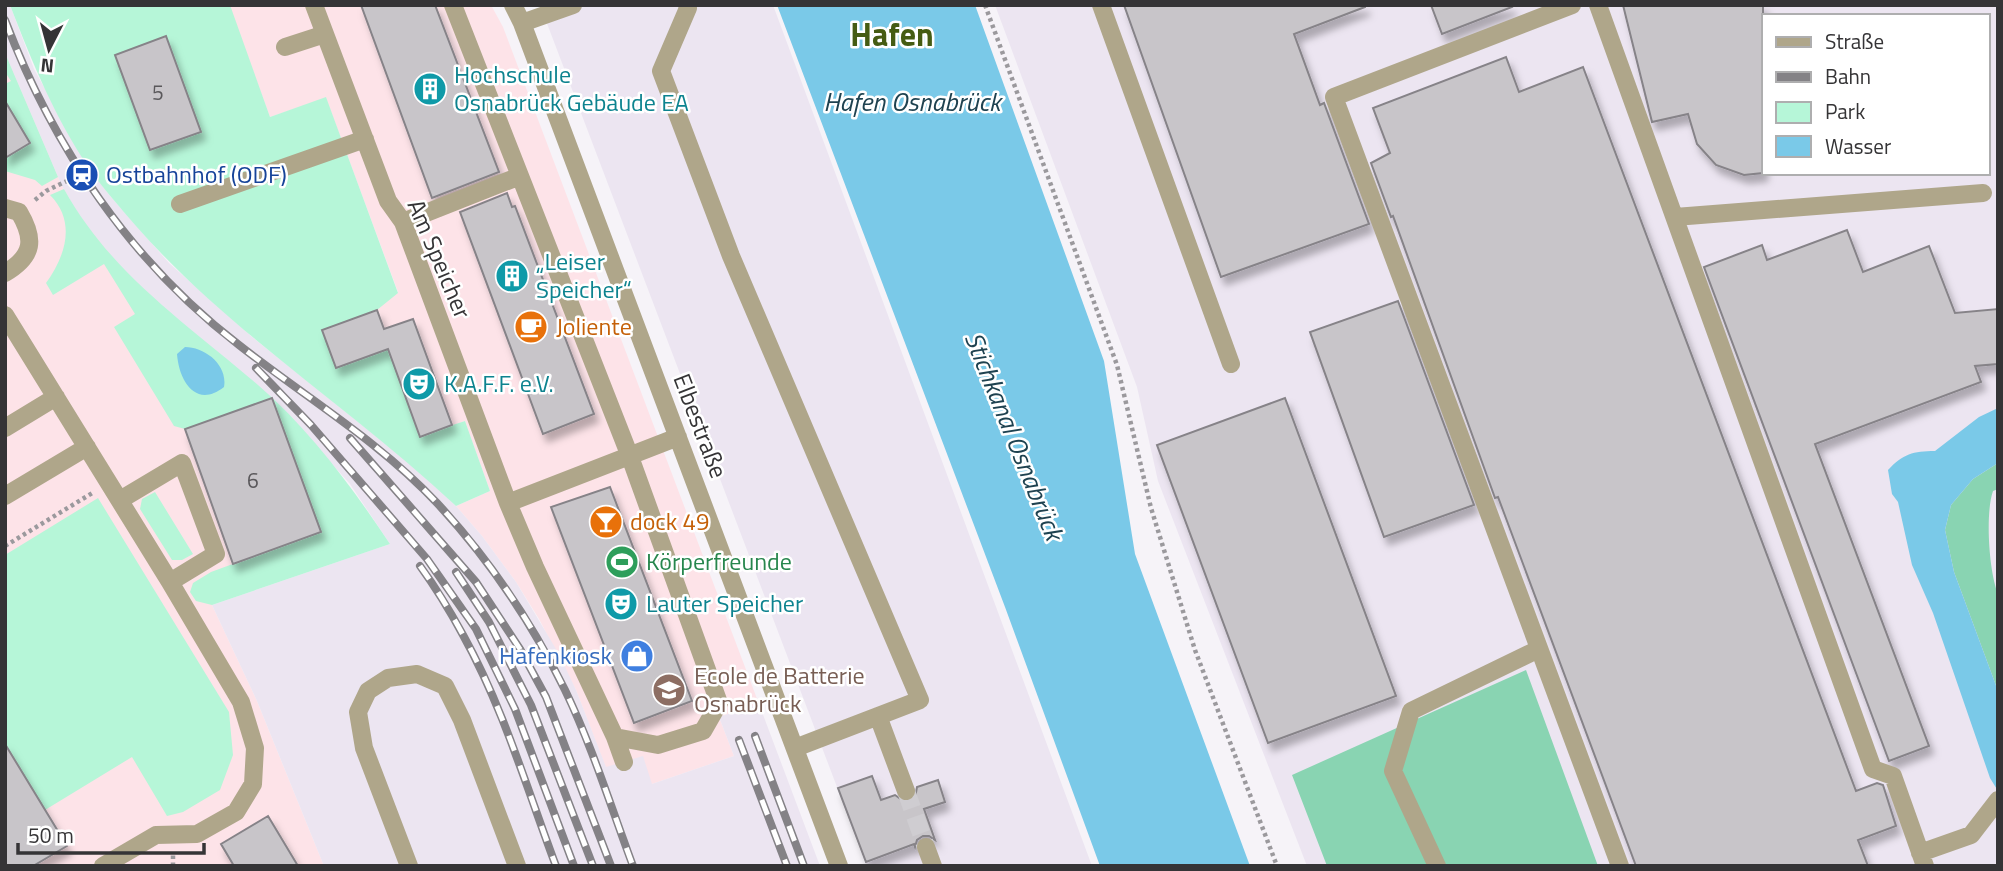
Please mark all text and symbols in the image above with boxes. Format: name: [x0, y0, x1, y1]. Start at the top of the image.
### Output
district label: Hafen: [850, 10, 934, 58]
north arrow: [14, 14, 84, 84]
legend: [1762, 14, 1989, 175]
text: Straße: [1825, 25, 1884, 57]
text: N: [39, 51, 55, 82]
place label: Hochschule Osnabrück Gebäude EA: [454, 56, 689, 120]
text: Bahn: [1825, 60, 1871, 92]
building icon: Hochschule Osnabrück Gebäude EA: [411, 70, 449, 108]
house number: 5: [152, 76, 164, 108]
water label: Hafen Osnabrück: [823, 82, 1004, 121]
text: Park: [1825, 95, 1865, 127]
text: Wasser: [1825, 130, 1891, 162]
station icon: Ostbahnhof (ODF): [63, 156, 101, 194]
place label: Ostbahnhof (ODF): [106, 156, 287, 192]
street label: Am Speicher: [399, 193, 481, 324]
place label: „Leiser Speicher“: [536, 243, 632, 307]
building icon: „Leiser Speicher“: [493, 257, 531, 295]
cafe icon: Joliente: [512, 308, 550, 346]
place label: Joliente: [556, 308, 632, 344]
water label: Stichkanal Osnabrück: [955, 326, 1075, 549]
theatre icon: K.A.F.F. e.V.: [400, 365, 438, 403]
place label: K.A.F.F. e.V.: [444, 365, 554, 401]
street label: Elbestraße: [665, 368, 737, 483]
house number: 6: [247, 464, 259, 496]
bar icon: dock 49: [587, 503, 625, 541]
place label: dock 49: [630, 503, 710, 539]
sports icon: Körperfreunde: [603, 543, 641, 581]
place label: Körperfreunde: [646, 543, 792, 579]
theatre icon: Lauter Speicher: [602, 585, 640, 623]
place label: Lauter Speicher: [646, 585, 803, 621]
place label: Hafenkiosk: [499, 637, 612, 673]
shop icon: Hafenkiosk: [618, 637, 656, 675]
place label: Ecole de Batterie Osnabrück: [694, 657, 865, 721]
school or university icon: Ecole de Batterie Osnabrück: [650, 671, 688, 709]
scale bar: [18, 812, 203, 856]
text: 50 m: [28, 819, 74, 851]

